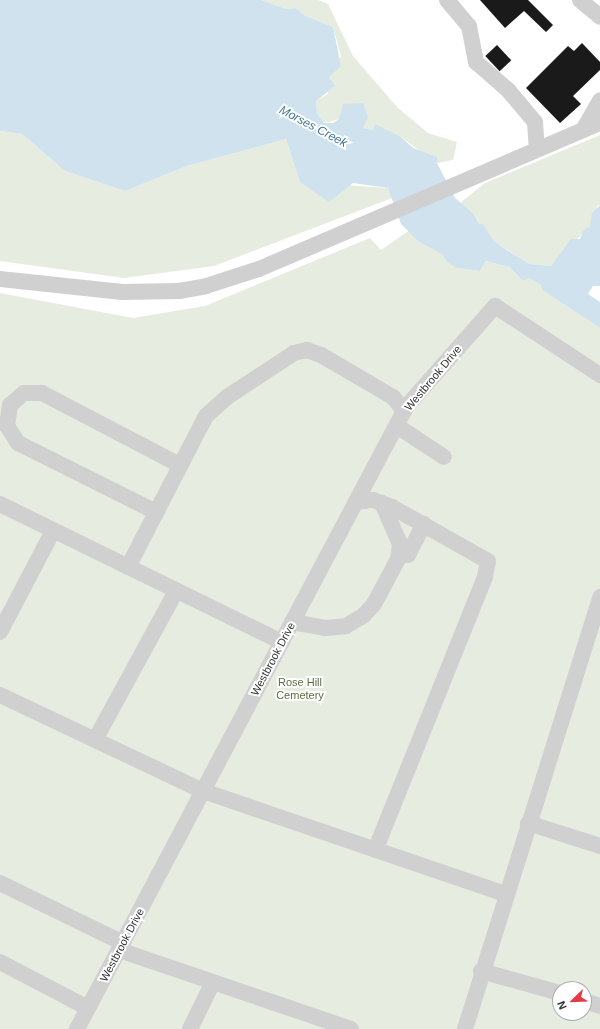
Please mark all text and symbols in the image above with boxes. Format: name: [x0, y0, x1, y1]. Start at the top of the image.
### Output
water label: Morses Creek: [277, 103, 349, 151]
street label: Westbrook Drive: [402, 343, 464, 413]
street label: Westbrook Drive: [248, 620, 298, 698]
park label: Rose Hill Cemetery: [276, 676, 324, 702]
street label: Westbrook Drive: [97, 906, 147, 984]
north arrow: [552, 981, 592, 1021]
text: N: [555, 999, 569, 1011]

